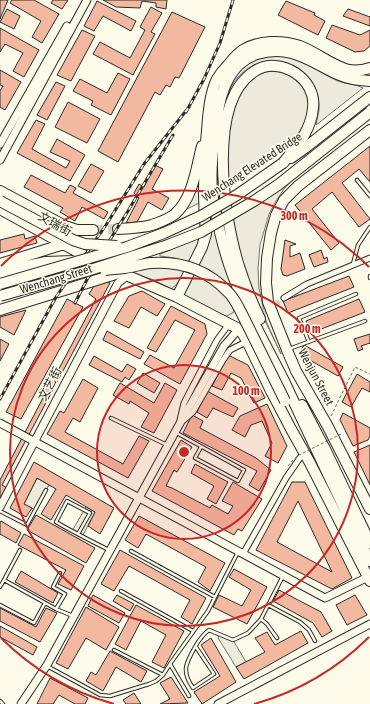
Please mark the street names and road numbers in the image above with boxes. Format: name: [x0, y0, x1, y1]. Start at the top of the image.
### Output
street label: Wenchang Elevated Bridge: [200, 130, 304, 204]
street label: 文瑞街: [36, 209, 74, 239]
street label: Wenchang Street: [18, 261, 94, 297]
street label: Wenjun Street: [295, 346, 337, 408]
street label: 文艺街: [35, 365, 65, 403]

